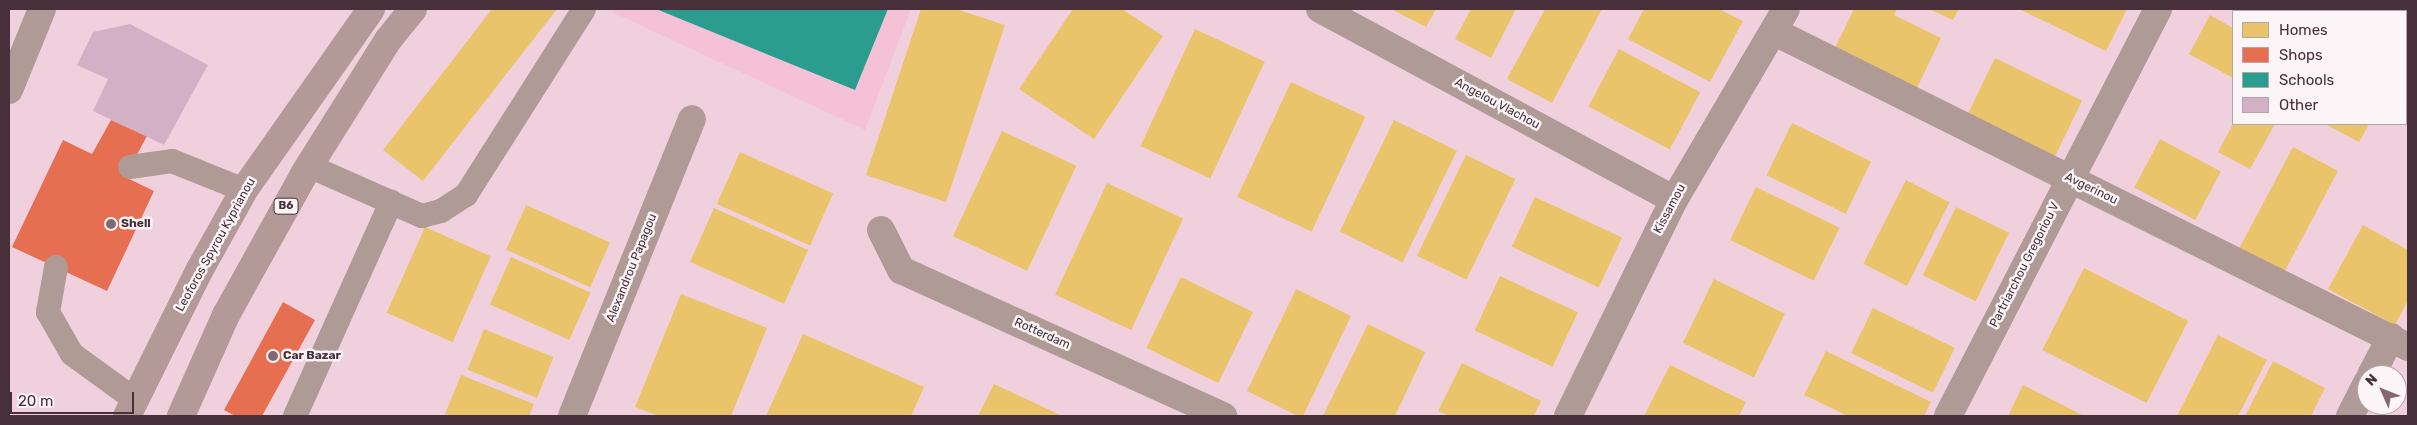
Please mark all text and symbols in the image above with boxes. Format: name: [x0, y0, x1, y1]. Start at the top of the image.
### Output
legend: [2232, 10, 2407, 125]
text: Homes: [2279, 21, 2328, 39]
text: Shops: [2279, 46, 2323, 64]
text: Schools: [2279, 71, 2334, 89]
street label: Angelou Vlachou: [1452, 75, 1542, 133]
text: Other: [2279, 96, 2318, 114]
street label: Avgerinou: [2062, 170, 2120, 208]
street label: Leoforos Spyrou Kyprianou: [173, 176, 259, 314]
street label: Kissamou: [1651, 182, 1689, 236]
road number: B6: [274, 198, 298, 215]
street label: Partriarchou Gregoriou V: [1987, 200, 2063, 330]
street label: Alexandrou Papagou: [604, 212, 660, 324]
place label: Shell: [121, 217, 151, 231]
marker: Shell: [105, 218, 117, 230]
street label: Rotterdam: [1012, 315, 1072, 353]
place label: Car Bazar: [283, 349, 341, 363]
marker: Car Bazar: [267, 350, 279, 362]
north arrow: [2357, 365, 2407, 415]
text: N: [2362, 370, 2381, 389]
scale bar: [12, 382, 136, 414]
text: 20 m: [18, 392, 53, 410]

